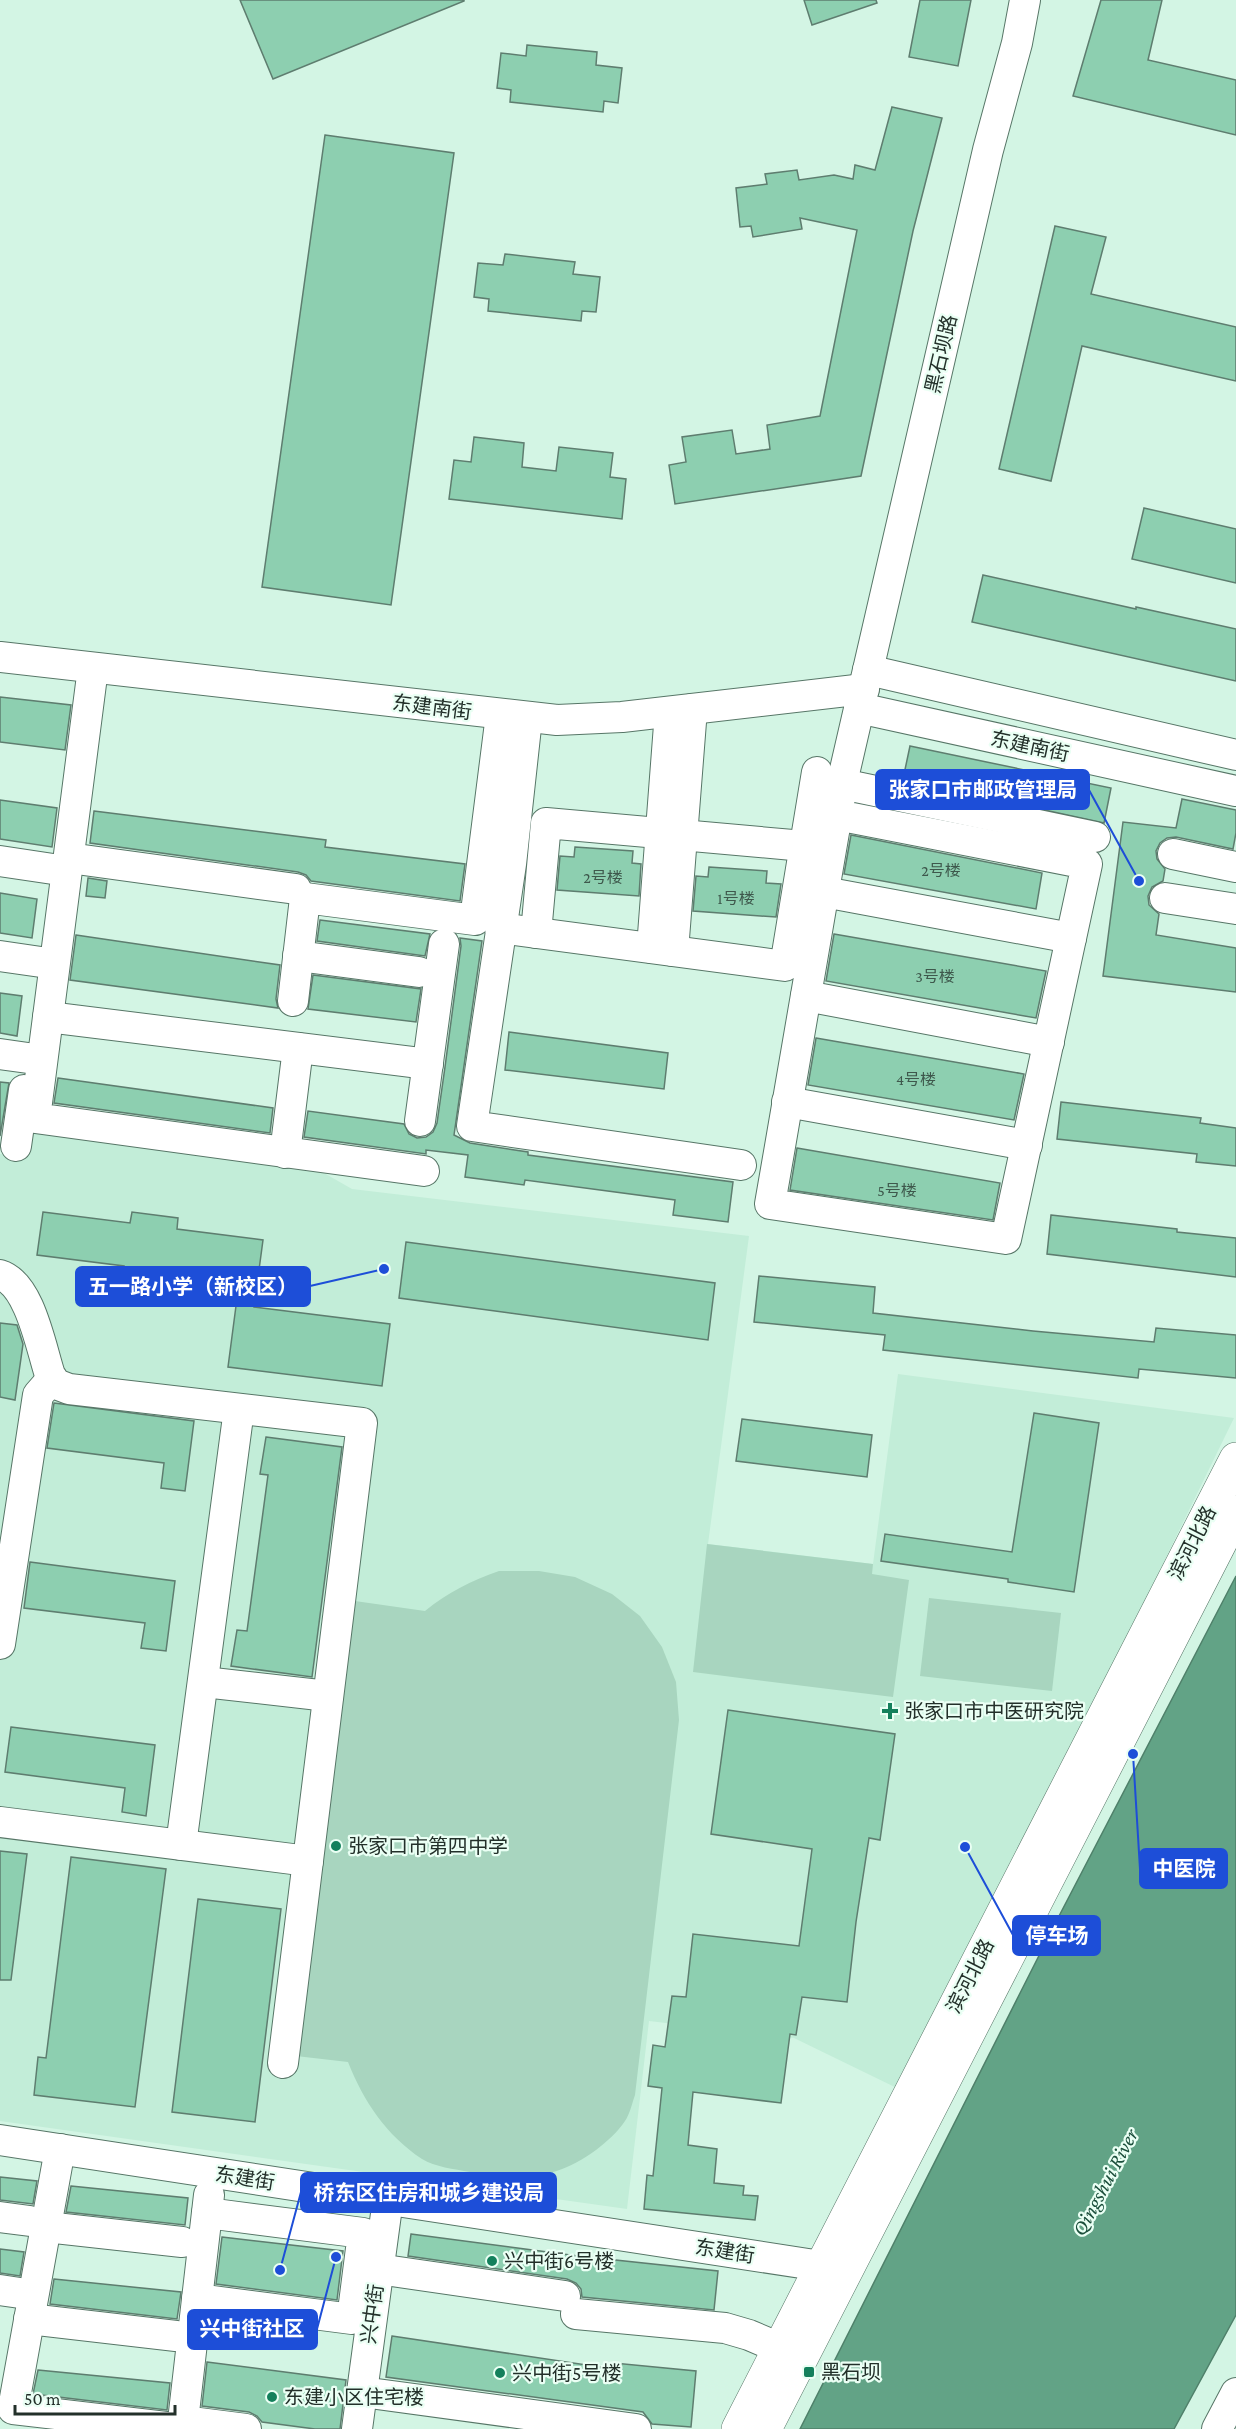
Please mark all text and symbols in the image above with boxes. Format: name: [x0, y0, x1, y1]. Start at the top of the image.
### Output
street label: 黑石坝路: [921, 313, 961, 395]
street label: 东建南街: [391, 691, 473, 723]
street label: 东建南街: [989, 727, 1071, 765]
callout: 张家口市邮政管理局: [876, 770, 1089, 809]
text: 张家口市邮政管理局: [889, 778, 1078, 802]
house number: 2号楼: [921, 862, 961, 879]
house number: 2号楼: [583, 869, 623, 886]
house number: 1号楼: [717, 890, 755, 907]
house number: 3号楼: [915, 968, 955, 985]
house number: 4号楼: [896, 1071, 936, 1088]
house number: 5号楼: [877, 1182, 917, 1199]
callout: 五一路小学（新校区）: [76, 1267, 310, 1306]
text: 五一路小学（新校区）: [88, 1275, 298, 1299]
street label: 滨河北路: [1164, 1502, 1220, 1584]
place label: 张家口市中医研究院: [904, 1700, 1084, 1722]
marker: 张家口市中医研究院: [881, 1702, 899, 1720]
place label: 张家口市第四中学: [348, 1835, 508, 1857]
marker: 张家口市第四中学: [329, 1839, 343, 1853]
callout: 中医院: [1140, 1849, 1227, 1888]
text: 中医院: [1153, 1857, 1216, 1881]
callout: 停车场: [1013, 1916, 1100, 1955]
text: 停车场: [1026, 1924, 1089, 1948]
street label: 滨河北路: [942, 1935, 998, 2017]
water label: Qingshui River: [1067, 2124, 1143, 2239]
street label: 东建街: [214, 2162, 276, 2194]
callout: 桥东区住房和城乡建设局: [301, 2173, 556, 2212]
text: 桥东区住房和城乡建设局: [314, 2181, 545, 2205]
street label: 东建街: [694, 2235, 756, 2267]
place label: 兴中街6号楼: [504, 2250, 614, 2272]
marker: 兴中街6号楼: [485, 2254, 499, 2268]
street label: 兴中街: [357, 2283, 387, 2345]
callout: 兴中街社区: [188, 2310, 317, 2349]
text: 兴中街社区: [200, 2317, 305, 2341]
place label: 黑石坝: [821, 2361, 881, 2383]
place label: 兴中街5号楼: [512, 2362, 621, 2384]
marker: 黑石坝: [802, 2365, 816, 2379]
marker: 兴中街5号楼: [493, 2366, 507, 2380]
scale bar: [15, 2378, 176, 2416]
place label: 东建小区住宅楼: [284, 2386, 424, 2408]
text: 50 m: [24, 2389, 61, 2409]
marker: 东建小区住宅楼: [265, 2390, 279, 2404]

